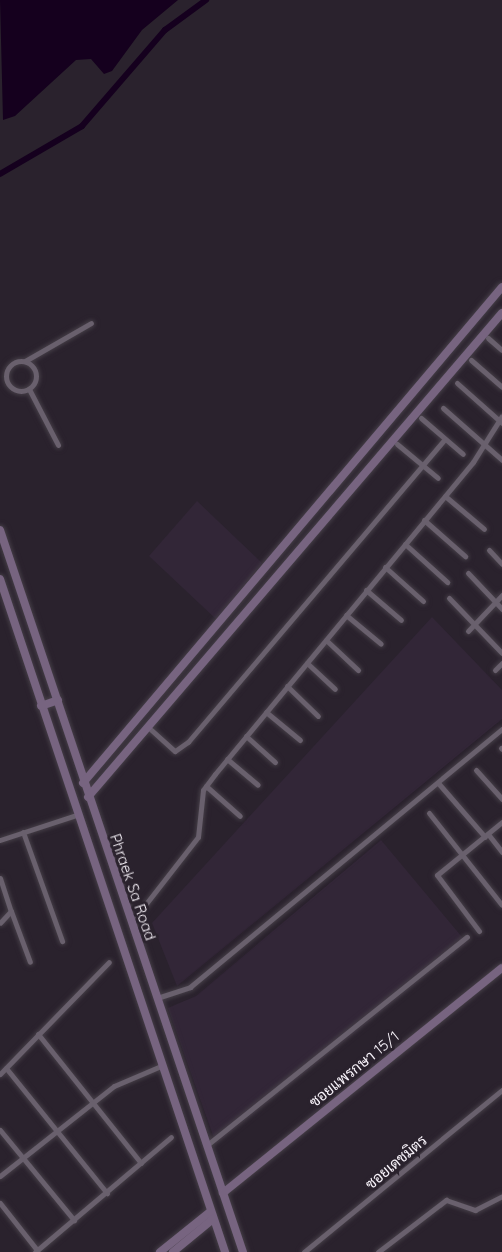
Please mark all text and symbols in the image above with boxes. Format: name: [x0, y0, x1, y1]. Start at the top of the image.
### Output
street label: Phraek Sa Road: [106, 831, 160, 943]
street label: ซอยแพรกษา 15/1: [305, 1027, 403, 1111]
street label: ซอยเดชมิตร: [362, 1131, 430, 1193]

